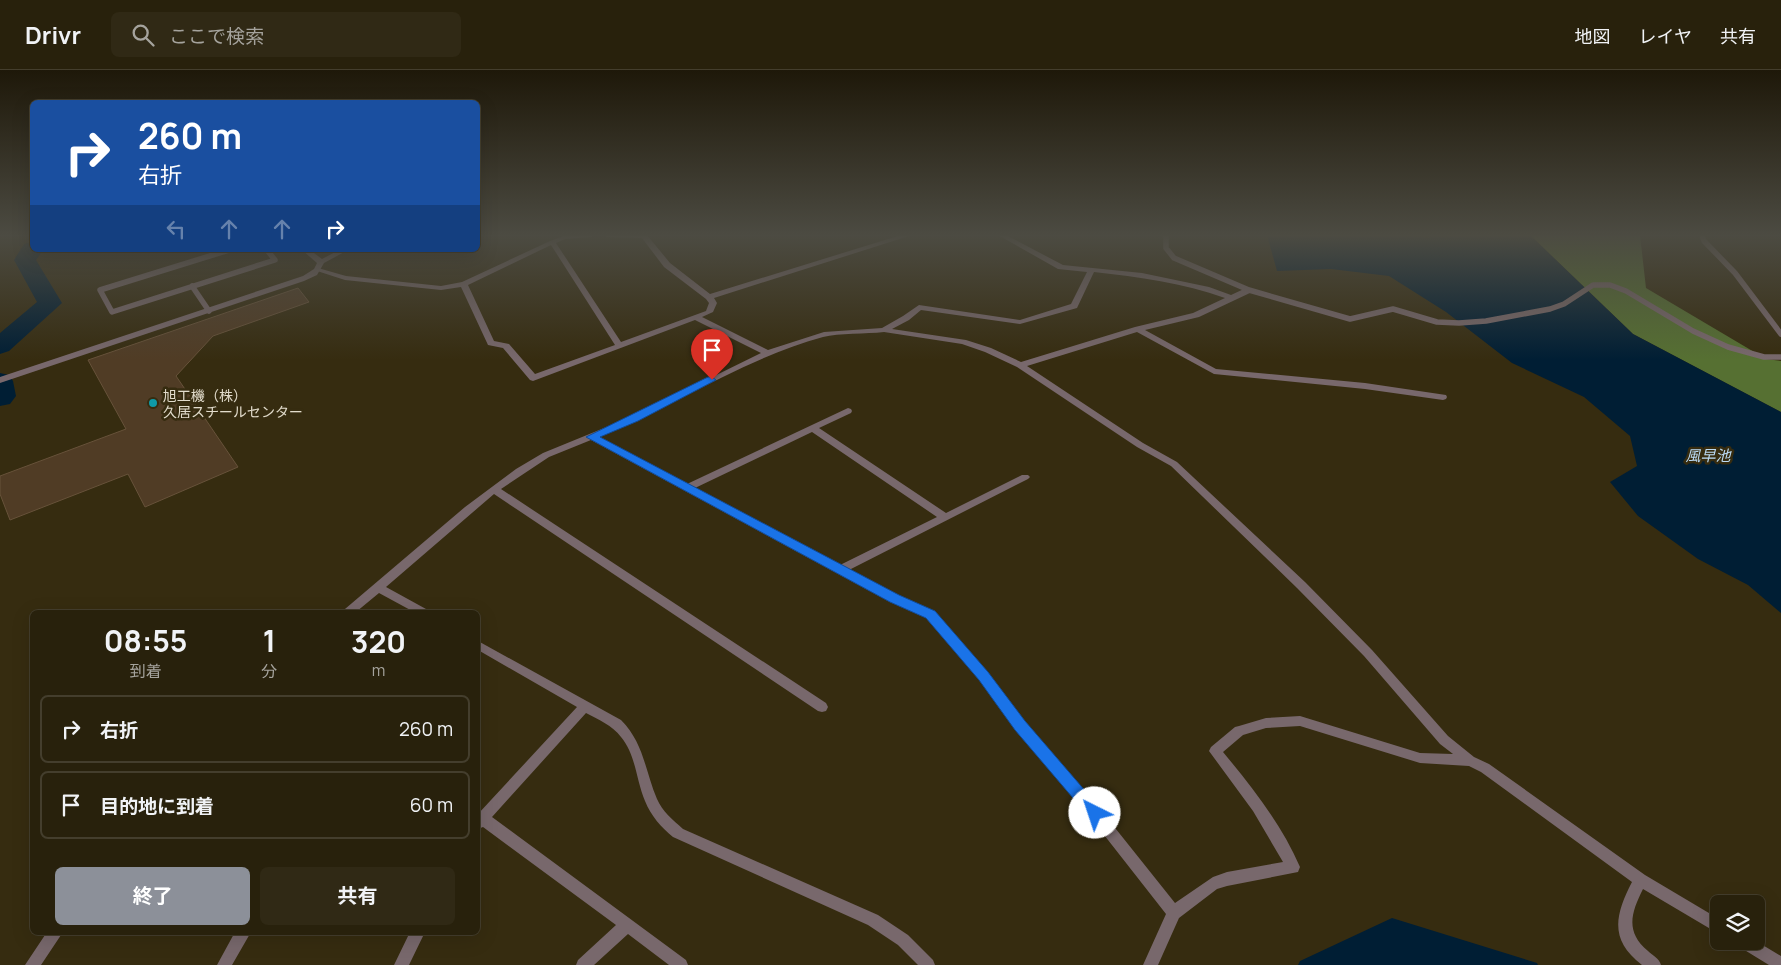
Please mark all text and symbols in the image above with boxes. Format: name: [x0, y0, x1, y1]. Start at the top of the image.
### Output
search box: [111, 12, 461, 57]
text: Drivr: [25, 18, 81, 51]
icon: search: [129, 21, 157, 49]
text: ここで検索: [169, 23, 264, 49]
text: 地図: [1575, 24, 1611, 48]
text: レイヤ: [1639, 24, 1692, 48]
text: 共有: [1720, 24, 1756, 48]
text: 260 m: [138, 112, 242, 160]
icon: right: [55, 120, 120, 185]
text: 右折: [138, 160, 182, 190]
icon: left: [162, 215, 190, 243]
icon: ahead: [215, 215, 243, 243]
icon: ahead: [268, 215, 296, 243]
icon: right: [321, 215, 349, 243]
pin: [691, 329, 733, 380]
icon: arrive: [698, 336, 726, 364]
place label: 旭工機（株） 久居スチールセンター: [163, 386, 303, 421]
marker: 旭工機（株） 久居スチールセンター: [147, 397, 159, 409]
water label: 風早池: [1685, 445, 1732, 466]
text: 08:55: [104, 620, 187, 661]
text: 1: [263, 620, 276, 661]
text: 320: [351, 621, 406, 662]
text: m: [372, 659, 385, 681]
text: 到着: [130, 660, 162, 682]
text: 分: [261, 660, 277, 682]
icon: right: [57, 715, 85, 743]
text: 260 m: [399, 716, 453, 742]
text: 右折: [100, 717, 138, 743]
position arrow: [1068, 786, 1120, 838]
icon: arrive: [57, 791, 85, 819]
text: 60 m: [410, 792, 453, 818]
text: 目的地に到着: [100, 793, 214, 819]
button: 終了: [55, 867, 250, 925]
button: 共有: [260, 867, 455, 925]
map controls: [1710, 895, 1765, 950]
button: layers: [1710, 895, 1765, 950]

